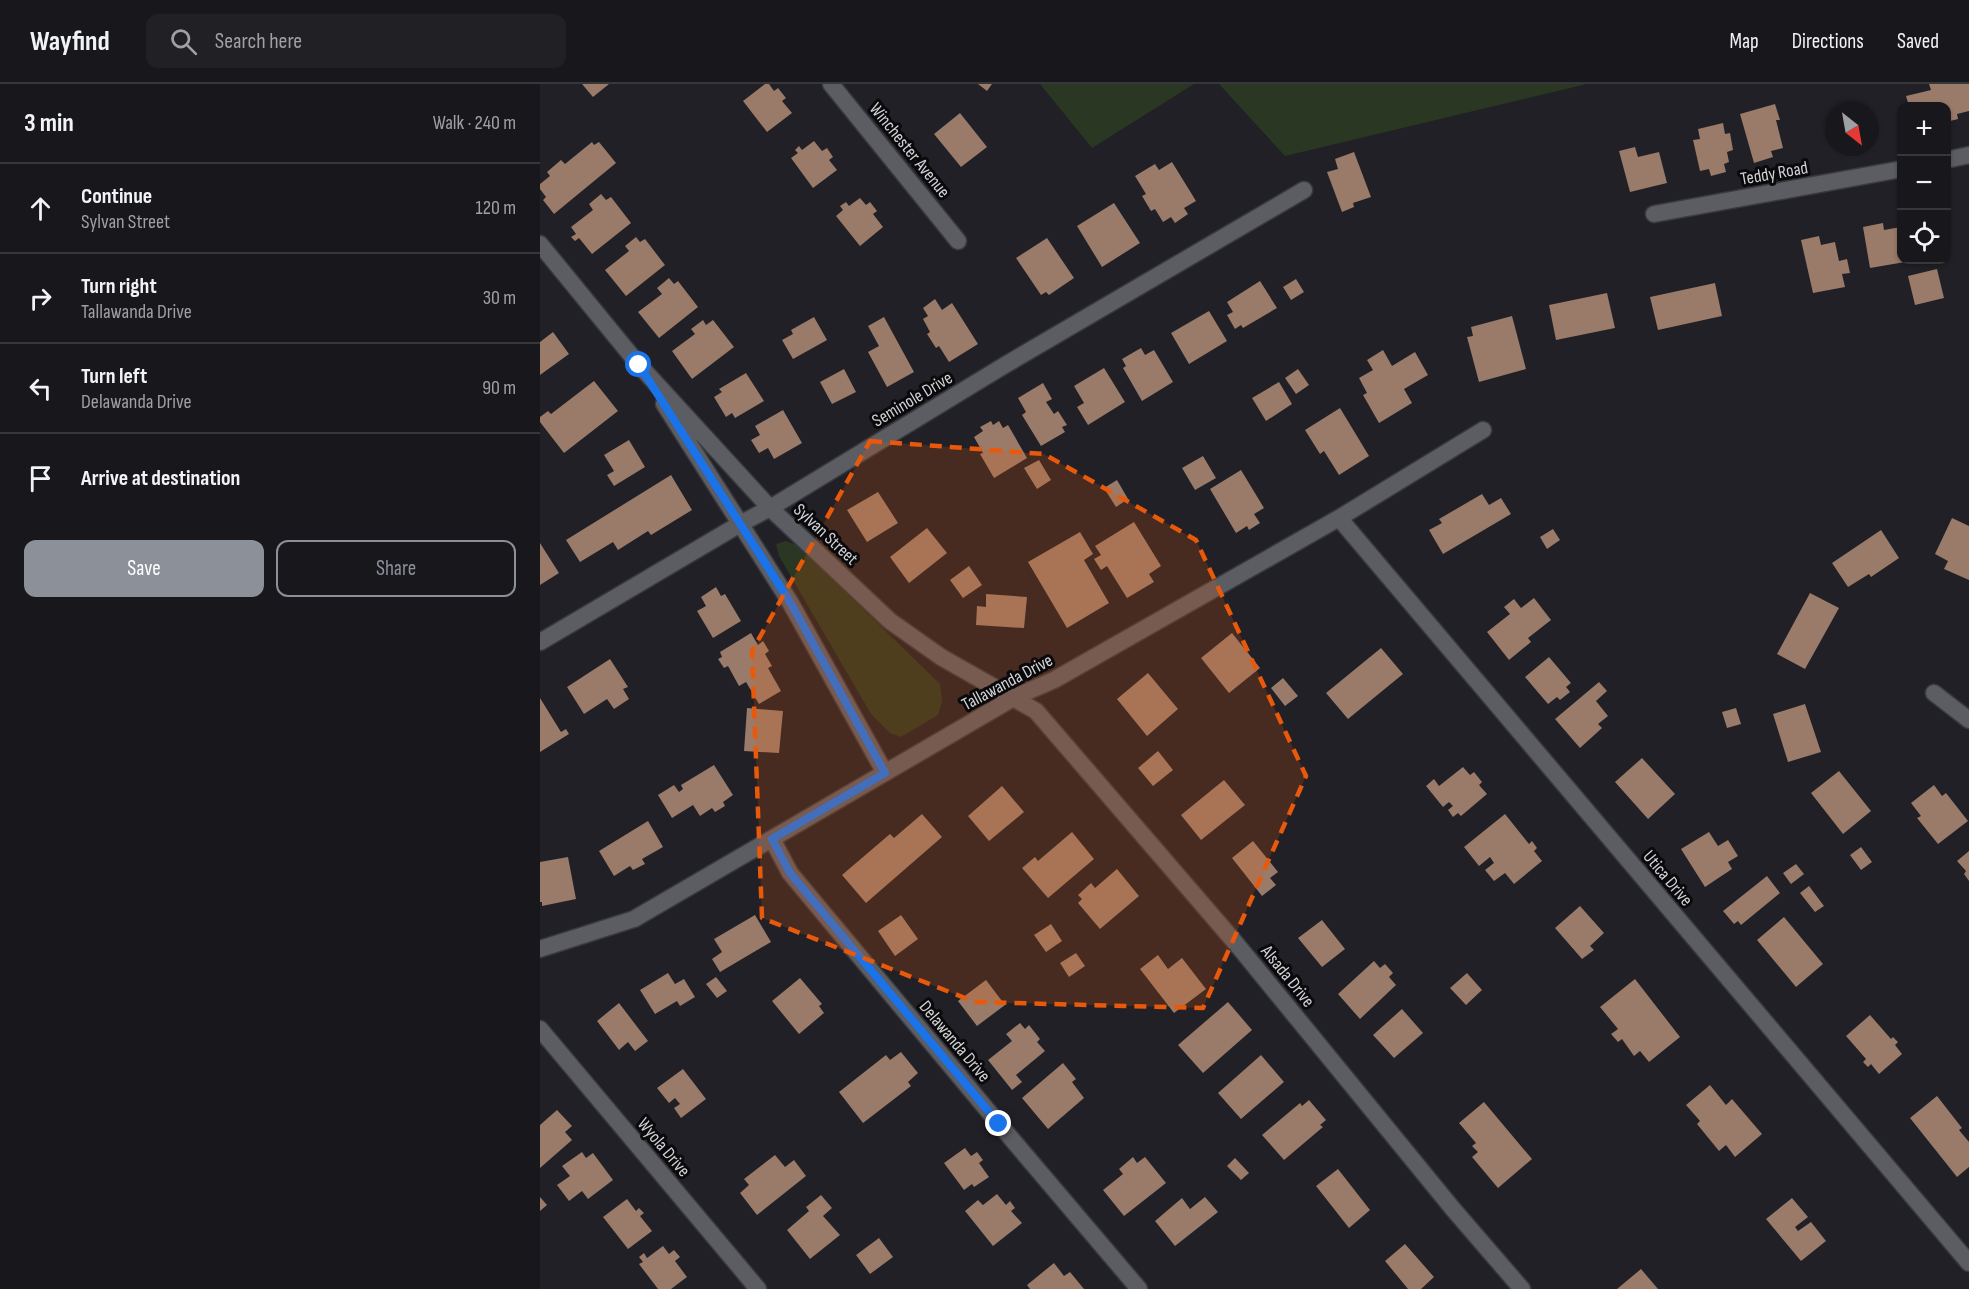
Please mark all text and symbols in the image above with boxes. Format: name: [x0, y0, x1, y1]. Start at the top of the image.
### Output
search box: [146, 14, 566, 68]
text: Wayfind: [30, 25, 110, 58]
icon: search: [167, 25, 200, 58]
text: Search here: [215, 28, 302, 55]
text: Map: [1729, 29, 1759, 54]
text: Directions: [1792, 29, 1864, 54]
text: Saved: [1897, 29, 1939, 54]
street label: Winchester Avenue: [865, 99, 954, 202]
north arrow: [1825, 102, 1879, 156]
map controls: [1897, 102, 1951, 264]
button: +: [1897, 102, 1951, 156]
text: 3 min: [24, 108, 74, 139]
text: Walk · 240 m: [433, 111, 516, 135]
button: −: [1897, 156, 1951, 210]
street label: Teddy Road: [1739, 157, 1809, 190]
text: Continue: [81, 183, 152, 210]
icon: ahead: [24, 192, 57, 225]
text: 120 m: [476, 196, 516, 220]
text: Sylvan Street: [81, 210, 170, 234]
button: locate: [1897, 210, 1951, 264]
text: Turn right: [81, 273, 157, 300]
icon: right: [24, 282, 57, 315]
text: 30 m: [483, 286, 516, 310]
text: Tallawanda Drive: [81, 300, 192, 324]
route start: [625, 351, 651, 377]
text: Turn left: [81, 363, 147, 390]
street label: Seminole Drive: [868, 367, 956, 432]
icon: left: [24, 372, 57, 405]
text: 90 m: [482, 376, 516, 400]
text: Delawanda Drive: [81, 390, 192, 414]
icon: arrive: [24, 462, 57, 495]
text: Arrive at destination: [81, 465, 240, 492]
street label: Sylvan Street: [789, 499, 862, 570]
button: Save: [24, 540, 264, 597]
button: Share: [276, 540, 516, 597]
street label: Tallawanda Drive: [958, 650, 1056, 715]
street label: Utica Drive: [1638, 846, 1697, 910]
street label: Alsada Drive: [1256, 940, 1319, 1011]
street label: Delawanda Drive: [915, 996, 995, 1086]
route end: [985, 1110, 1011, 1136]
street label: Wyola Drive: [633, 1114, 694, 1181]

